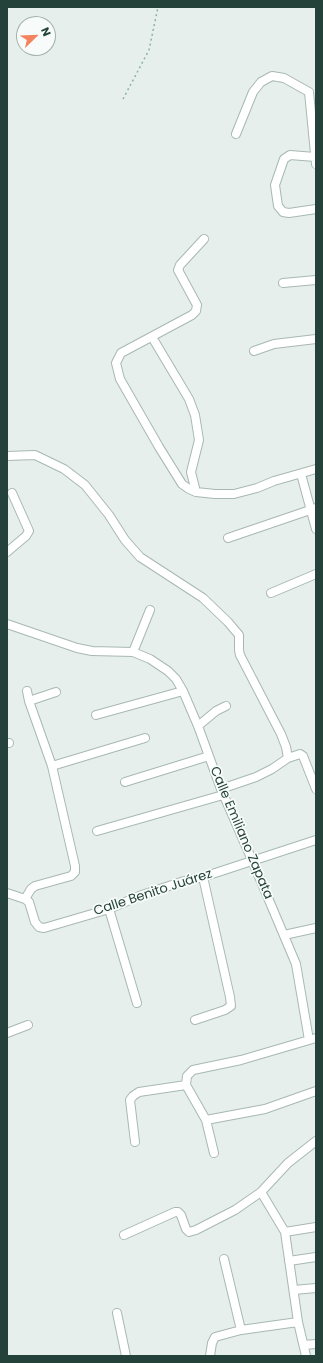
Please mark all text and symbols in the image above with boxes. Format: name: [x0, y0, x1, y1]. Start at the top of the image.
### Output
north arrow: [16, 16, 56, 56]
text: N: [37, 25, 55, 39]
street label: Calle Emiliano Zapata: [206, 764, 276, 902]
street label: Calle Benito Juárez: [92, 866, 214, 920]

